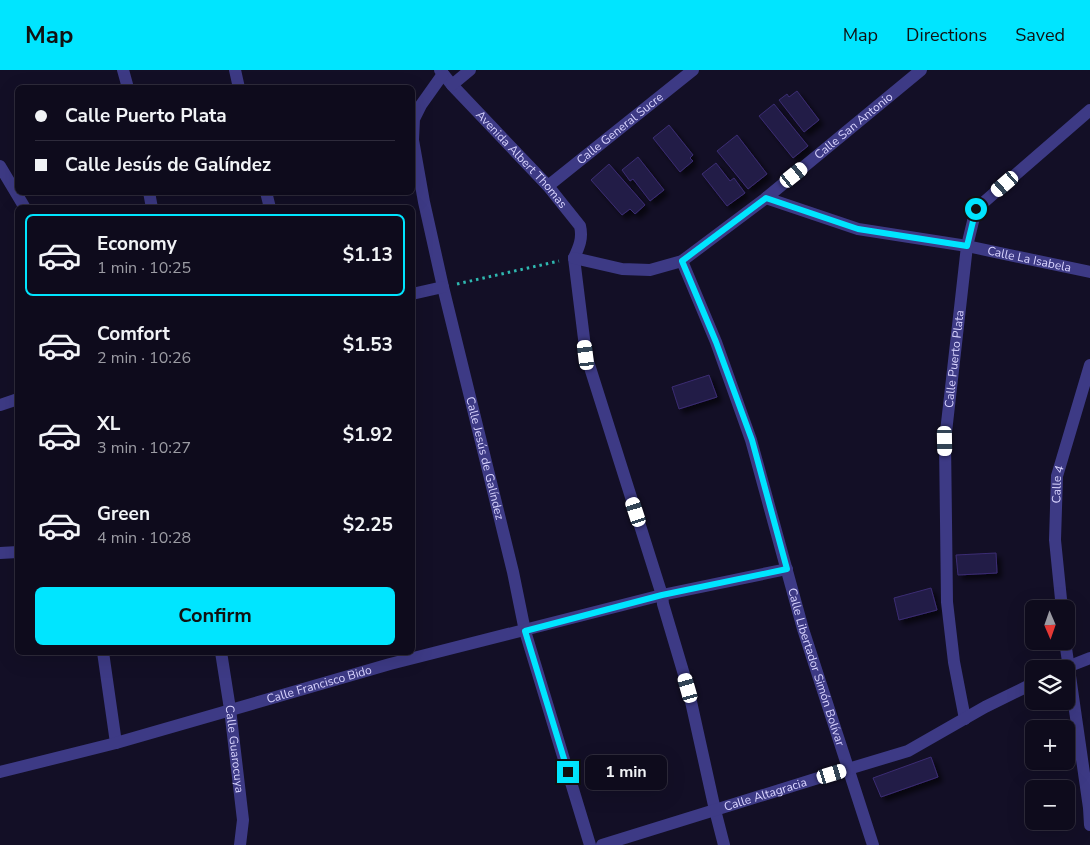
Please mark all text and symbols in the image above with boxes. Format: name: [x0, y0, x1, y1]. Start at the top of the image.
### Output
text: Map: [25, 19, 73, 51]
text: Map: [843, 23, 878, 47]
text: Directions: [906, 23, 987, 47]
text: Saved: [1015, 23, 1065, 47]
street label: Calle San Antonio: [811, 88, 896, 163]
street label: Calle General Sucre: [573, 89, 667, 168]
text: Calle Puerto Plata: [65, 103, 227, 129]
street label: Avenida Albert Thomas: [472, 107, 571, 212]
text: Calle Jesús de Galíndez: [65, 152, 271, 178]
car: [777, 160, 810, 190]
car: [988, 168, 1021, 200]
route start: [965, 198, 987, 220]
text: Economy: [97, 231, 177, 257]
icon: car: [37, 233, 82, 278]
text: $1.13: [343, 242, 393, 268]
street label: Calle La Isabela: [986, 242, 1073, 276]
text: 1 min · 10:25: [97, 257, 191, 279]
street label: Calle Puerto Plata: [941, 309, 968, 409]
text: Comfort: [97, 321, 170, 347]
icon: car: [37, 323, 82, 368]
text: $1.53: [343, 332, 393, 358]
car: [576, 339, 595, 371]
text: 2 min · 10:26: [97, 347, 191, 369]
street label: Calle Jesús de Galíndez: [462, 395, 508, 522]
text: XL: [97, 411, 120, 437]
icon: car: [37, 413, 82, 458]
text: $1.92: [343, 422, 393, 448]
car: [937, 426, 952, 456]
text: 3 min · 10:27: [97, 437, 191, 459]
street label: Calle 4: [1048, 464, 1068, 504]
car: [624, 495, 647, 529]
text: Green: [97, 501, 150, 527]
icon: car: [37, 503, 82, 548]
text: $2.25: [343, 512, 393, 538]
text: 4 min · 10:28: [97, 527, 191, 549]
street label: Calle Libertador Simón Bolívar: [784, 586, 849, 749]
button: Confirm: [35, 587, 395, 645]
north arrow: [1025, 600, 1075, 650]
map controls: [1025, 600, 1075, 830]
button: layers: [1025, 660, 1075, 710]
street label: Calle Francisco Bido: [265, 662, 374, 707]
car: [676, 672, 699, 704]
street label: Calle Guarocuya: [222, 704, 248, 794]
button: +: [1025, 720, 1075, 770]
callout: 1 min: [586, 754, 668, 790]
route end: [557, 761, 579, 783]
text: 1 min: [605, 761, 647, 783]
car: [815, 762, 848, 786]
street label: Calle Altagracia: [722, 774, 809, 815]
button: −: [1025, 780, 1075, 830]

